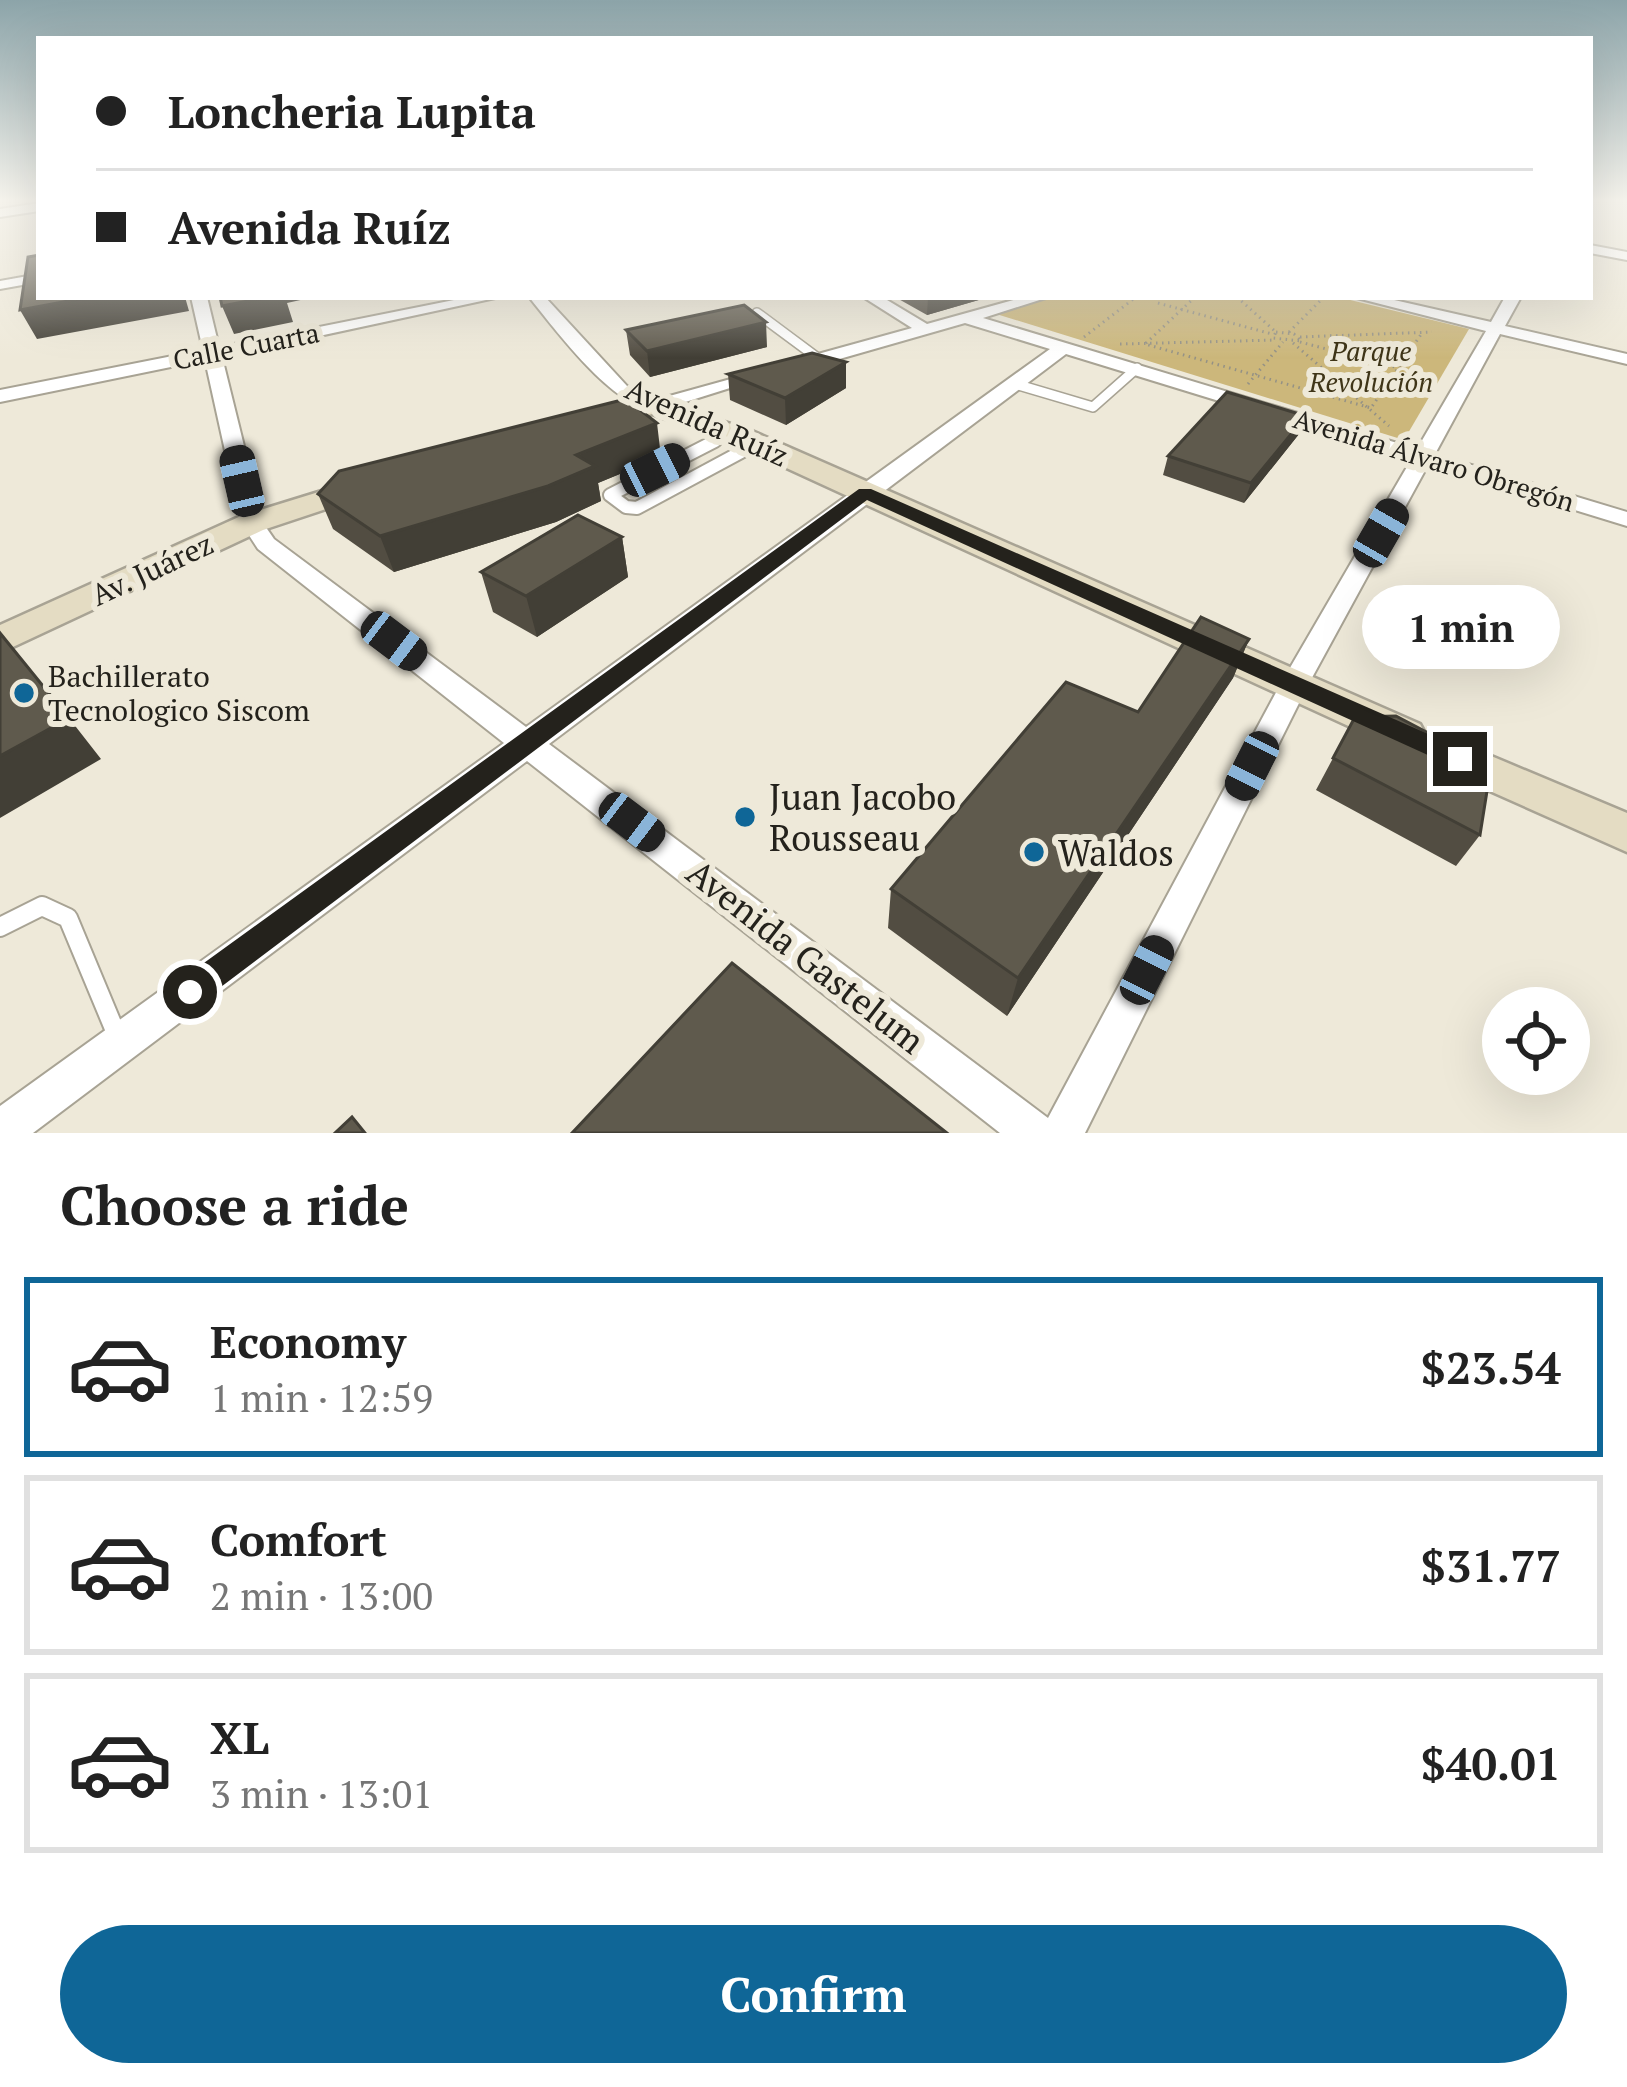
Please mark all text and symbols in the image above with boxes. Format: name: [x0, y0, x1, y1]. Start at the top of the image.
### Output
text: Loncheria Lupita: [168, 81, 536, 141]
text: Avenida Ruíz: [168, 197, 451, 257]
street label: Calle Cuarta: [170, 314, 322, 378]
park label: Parque Revolución: [1308, 333, 1433, 400]
street label: Avenida Ruíz: [619, 368, 795, 476]
street label: Avenida Álvaro Obregón: [1289, 400, 1579, 520]
car: [615, 438, 695, 502]
car: [216, 442, 268, 520]
car: [1347, 493, 1415, 573]
street label: Av. Juárez: [85, 523, 219, 615]
callout: 1 min: [1361, 585, 1559, 669]
text: 1 min: [1408, 601, 1514, 653]
car: [354, 605, 434, 677]
place label: Bachillerato Tecnologico Siscom: [48, 656, 310, 730]
marker: Bachillerato Tecnologico Siscom: [11, 680, 37, 706]
car: [1220, 726, 1284, 806]
route end: [1433, 732, 1487, 786]
place label: Juan Jacobo Rousseau: [769, 773, 956, 861]
car: [592, 786, 672, 858]
marker: Juan Jacobo Rousseau: [732, 804, 758, 830]
place label: Waldos: [1058, 829, 1174, 876]
marker: Waldos: [1021, 839, 1047, 865]
street label: Avenida Gastelum: [678, 848, 934, 1064]
car: [1115, 930, 1179, 1010]
route start: [163, 965, 217, 1019]
map controls: [1482, 987, 1590, 1095]
button: locate: [1482, 987, 1590, 1095]
text: Choose a ride: [60, 1169, 409, 1240]
text: Economy: [210, 1311, 406, 1371]
icon: car: [66, 1313, 174, 1421]
text: $23.54: [1421, 1337, 1561, 1397]
text: 1 min · 12:59: [210, 1371, 433, 1423]
text: Comfort: [210, 1509, 387, 1569]
icon: car: [66, 1511, 174, 1619]
text: $31.77: [1421, 1535, 1561, 1595]
text: 2 min · 13:00: [210, 1569, 433, 1621]
text: XL: [210, 1707, 269, 1767]
icon: car: [66, 1709, 174, 1817]
text: $40.01: [1421, 1733, 1561, 1793]
text: 3 min · 13:01: [210, 1767, 433, 1819]
button: Confirm: [60, 1925, 1567, 2063]

